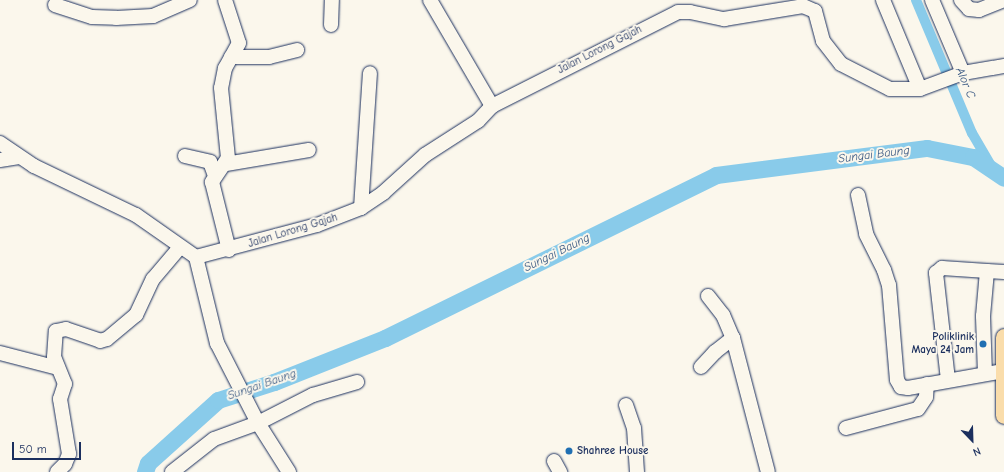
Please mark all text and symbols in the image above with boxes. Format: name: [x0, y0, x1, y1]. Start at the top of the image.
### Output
street label: Jalan Lorong Gajah: [556, 23, 644, 77]
water label: Alor C: [952, 65, 978, 101]
water label: Sungai Baung: [838, 143, 910, 167]
street label: Jalan Lorong Gajah: [247, 211, 339, 251]
water label: Sungai Baung: [522, 231, 592, 275]
place label: Poliklinik Maya 24 Jam: [911, 331, 974, 357]
marker: Poliklinik Maya 24 Jam: [977, 338, 989, 350]
water label: Sungai Baung: [226, 367, 298, 403]
north arrow: [952, 420, 992, 460]
scale bar: [14, 434, 83, 460]
text: 50 m: [19, 442, 47, 456]
place label: Shahree House: [577, 444, 648, 458]
text: N: [971, 444, 983, 459]
marker: Shahree House: [564, 446, 574, 456]

